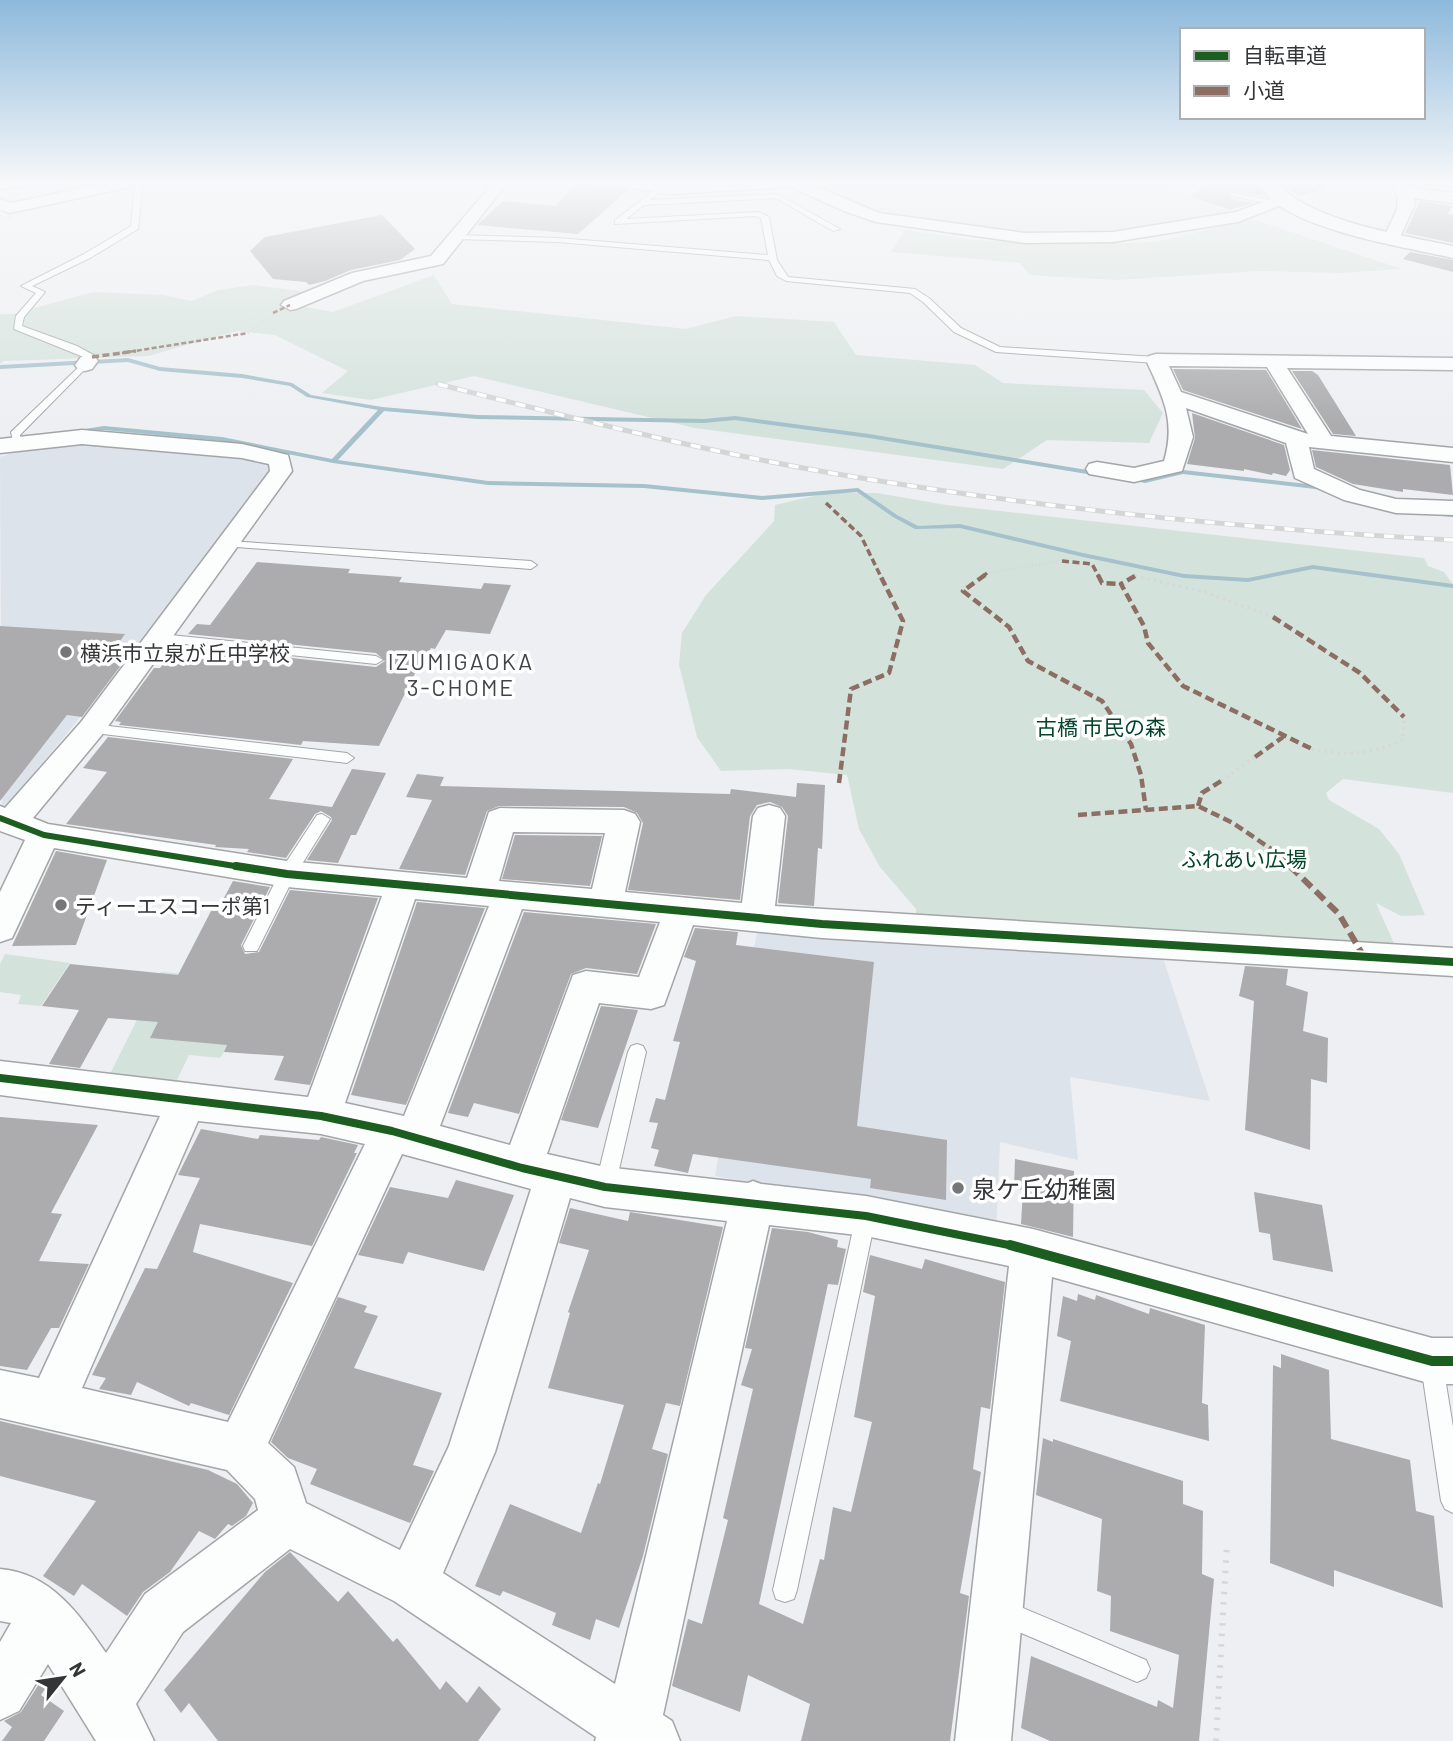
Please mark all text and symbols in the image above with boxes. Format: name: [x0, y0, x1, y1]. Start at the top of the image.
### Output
legend: [1180, 28, 1425, 119]
text: 自転車道: [1243, 42, 1327, 67]
text: 小道: [1243, 77, 1285, 102]
place label: 横浜市立泉が丘中学校: [80, 640, 290, 665]
marker: 横浜市立泉が丘中学校: [58, 644, 74, 660]
district label: IZUMIGAOKA 3-CHOME: [388, 647, 534, 701]
park label: 古橋 市民の森: [1036, 714, 1166, 739]
park label: ふれあい広場: [1181, 846, 1307, 871]
place label: ティーエスコーポ第1: [75, 893, 270, 918]
marker: ティーエスコーポ第1: [53, 897, 69, 913]
place label: 泉ケ丘幼稚園: [972, 1174, 1116, 1203]
marker: 泉ケ丘幼稚園: [950, 1180, 966, 1196]
north arrow: [28, 1643, 98, 1713]
text: N: [65, 1658, 91, 1680]

